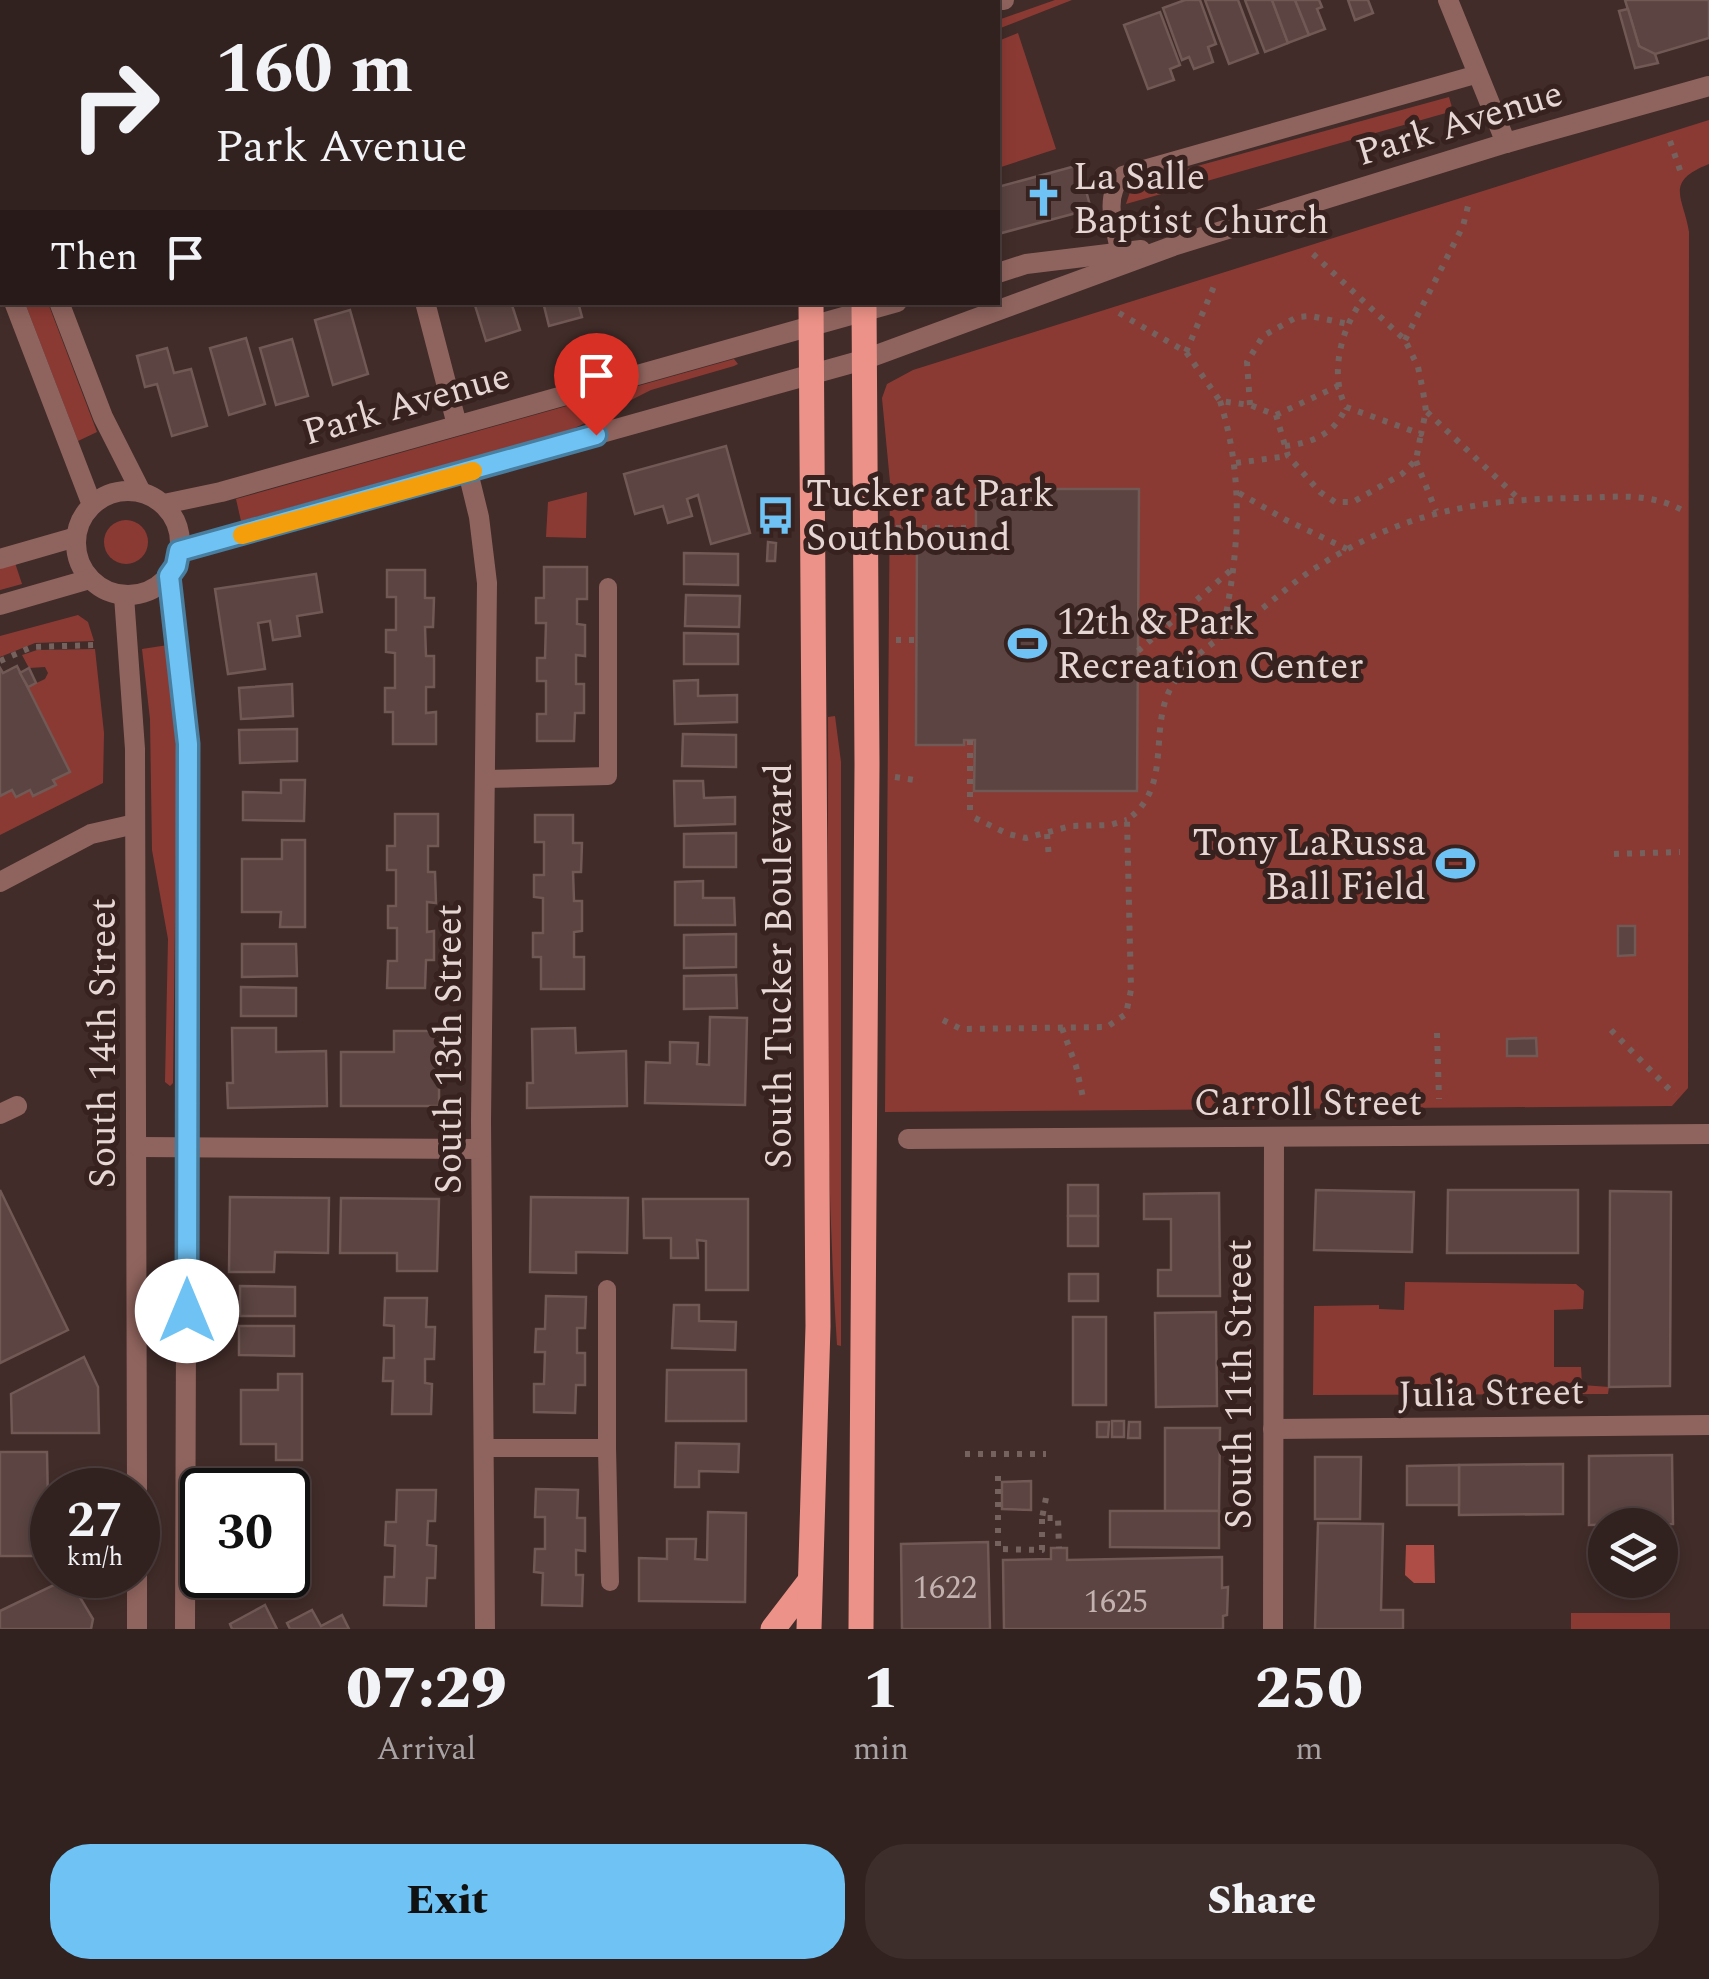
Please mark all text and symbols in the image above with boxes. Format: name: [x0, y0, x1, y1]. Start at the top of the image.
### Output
text: 160 m: [215, 17, 413, 123]
icon: right: [50, 40, 180, 170]
street label: Park Avenue: [1349, 65, 1570, 183]
text: Park Avenue: [215, 113, 468, 182]
place label: La Salle Baptist Church: [1073, 149, 1329, 251]
church icon: La Salle Baptist Church: [1022, 177, 1064, 219]
text: Then: [50, 229, 138, 287]
icon: arrive: [158, 230, 213, 285]
pin: [554, 333, 639, 436]
street label: Park Avenue: [296, 348, 517, 462]
icon: arrive: [569, 348, 624, 403]
place label: Tucker at Park Southbound: [806, 466, 1054, 568]
bus stop icon: Tucker at Park Southbound: [755, 494, 797, 536]
place label: 12th & Park Recreation Center: [1057, 594, 1363, 696]
sports icon: 12th & Park Recreation Center: [1006, 622, 1048, 664]
street label: South Tucker Boulevard: [751, 763, 809, 1169]
place label: Tony LaRussa Ball Field: [1192, 815, 1426, 917]
sports icon: Tony LaRussa Ball Field: [1435, 843, 1477, 885]
street label: South 14th Street: [75, 898, 133, 1188]
street label: South 13th Street: [421, 904, 479, 1194]
street label: Carroll Street: [1194, 1075, 1422, 1133]
street label: South 11th Street: [1211, 1239, 1269, 1529]
position arrow: [135, 1259, 239, 1363]
street label: Julia Street: [1397, 1363, 1585, 1425]
speed limit sign: 30: [180, 1468, 310, 1598]
text: 27: [67, 1483, 123, 1559]
map controls: [1588, 1508, 1678, 1598]
button: layers: [1588, 1508, 1678, 1598]
text: km/h: [67, 1539, 123, 1577]
house number: 1622: [913, 1564, 977, 1613]
house number: 1625: [1084, 1578, 1148, 1627]
text: 07:29: [346, 1643, 507, 1735]
text: 1: [863, 1643, 899, 1735]
text: 250: [1255, 1643, 1363, 1735]
text: Arrival: [377, 1725, 476, 1774]
text: min: [853, 1725, 909, 1774]
text: m: [1295, 1725, 1323, 1774]
button: Exit: [50, 1844, 845, 1959]
button: Share: [865, 1844, 1659, 1959]

